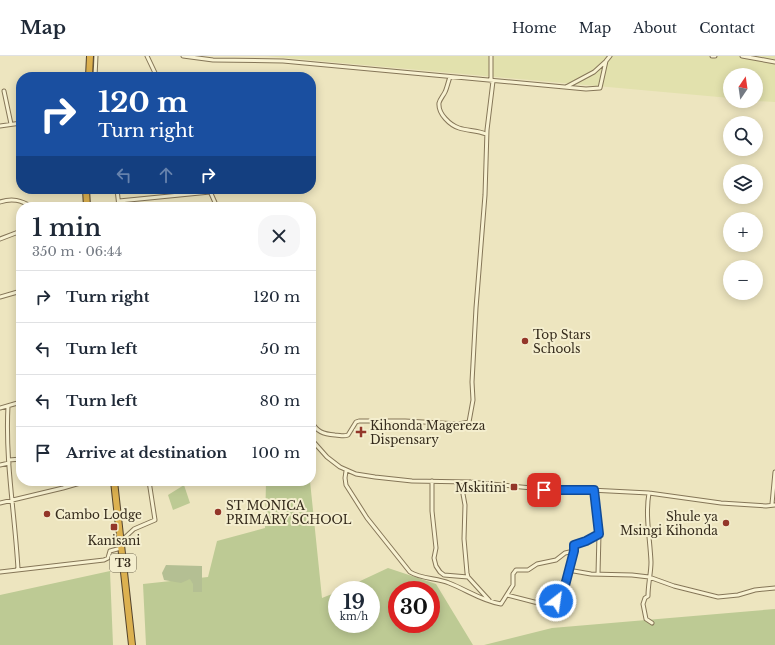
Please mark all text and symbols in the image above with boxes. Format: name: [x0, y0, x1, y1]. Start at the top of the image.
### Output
text: Map: [20, 16, 66, 39]
text: Home: [512, 19, 557, 37]
text: Map: [579, 19, 611, 37]
text: About: [633, 19, 677, 37]
text: Contact: [699, 19, 755, 37]
north arrow: [723, 68, 763, 108]
map controls: [723, 68, 763, 300]
text: 120 m: [98, 85, 188, 120]
icon: right: [32, 88, 84, 140]
button: search: [723, 116, 763, 156]
text: Turn right: [98, 120, 194, 142]
icon: left: [113, 164, 135, 186]
icon: ahead: [155, 164, 177, 186]
icon: right: [197, 164, 219, 186]
button: layers: [723, 164, 763, 204]
button: +: [723, 212, 763, 252]
text: 1 min: [32, 213, 101, 242]
button: close: [258, 215, 300, 257]
text: 350 m · 06:44: [32, 243, 122, 260]
button: −: [723, 260, 763, 300]
icon: right: [32, 286, 54, 308]
text: Turn right: [66, 287, 149, 306]
text: 120 m: [253, 287, 300, 306]
place label: Top Stars Schools: [533, 327, 591, 356]
marker: Top Stars Schools: [520, 336, 530, 346]
icon: left: [32, 338, 54, 360]
text: Turn left: [66, 339, 137, 358]
text: 50 m: [260, 339, 300, 358]
icon: left: [32, 390, 54, 412]
text: Turn left: [66, 391, 137, 410]
text: 80 m: [260, 391, 300, 410]
place label: Kihonda Magereza Dispensary: [370, 418, 486, 447]
marker: Kihonda Magereza Dispensary: [355, 426, 367, 438]
icon: arrive: [32, 442, 54, 464]
text: Arrive at destination: [66, 443, 227, 462]
text: 100 m: [251, 443, 300, 462]
pin: [527, 473, 561, 507]
icon: arrive: [533, 479, 555, 501]
place label: Mskitini: [455, 480, 506, 495]
marker: Mskitini: [509, 482, 519, 492]
place label: ST MONICA PRIMARY SCHOOL: [226, 498, 352, 527]
place label: Cambo Lodge: [55, 507, 142, 522]
marker: ST MONICA PRIMARY SCHOOL: [213, 507, 223, 517]
marker: Cambo Lodge: [42, 509, 52, 519]
place label: Shule ya Msingi Kihonda: [620, 509, 718, 538]
marker: Shule ya Msingi Kihonda: [721, 518, 731, 528]
marker: Kanisani: [109, 522, 119, 532]
place label: Kanisani: [88, 533, 140, 548]
road number: T3: [110, 554, 136, 572]
position arrow: [535, 580, 577, 622]
speed limit sign: 30: [388, 581, 440, 633]
text: 19: [343, 590, 365, 614]
text: km/h: [340, 610, 368, 623]

